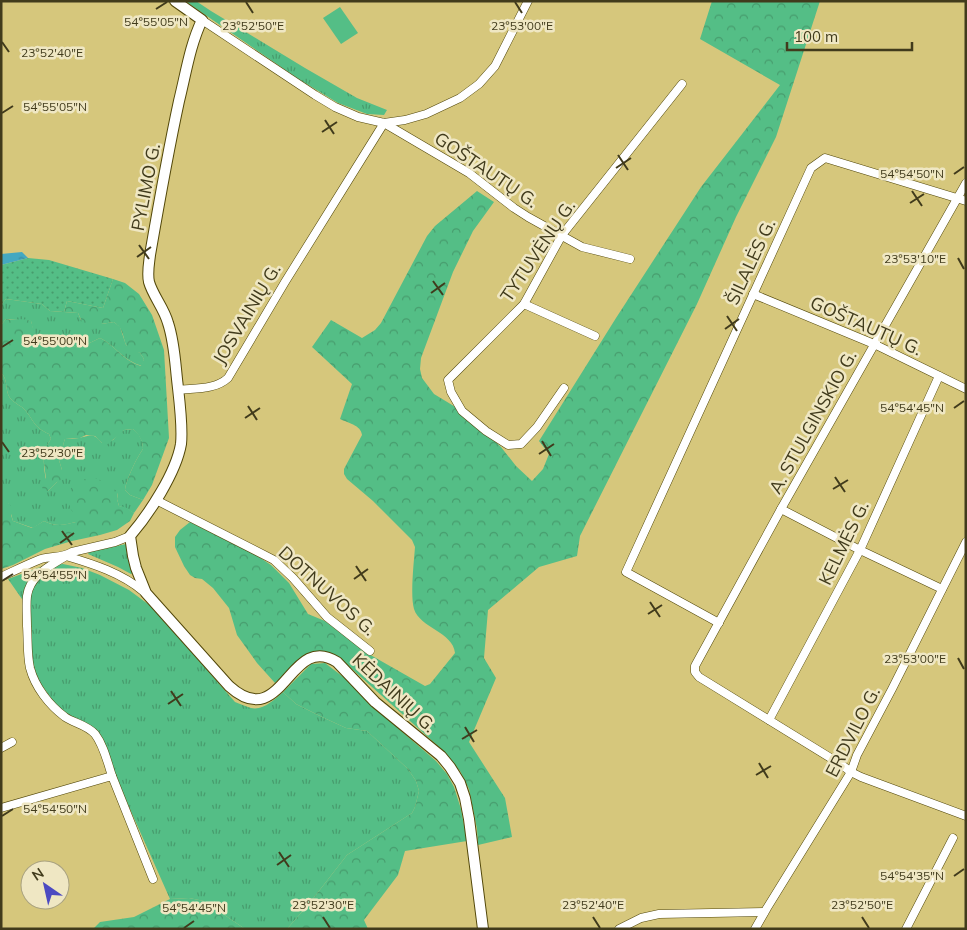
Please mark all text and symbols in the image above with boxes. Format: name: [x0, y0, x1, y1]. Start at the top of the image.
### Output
text: 54°55'05"N: [124, 14, 188, 29]
text: 23°52'50"E: [222, 18, 284, 33]
text: 23°53'00"E: [491, 18, 553, 33]
scale bar: [787, 20, 912, 52]
text: 100 m: [794, 27, 838, 46]
text: 23°52'40"E: [21, 45, 83, 60]
text: 54°55'05"N: [23, 99, 87, 114]
street label: GOŠTAUTŲ G.: [430, 127, 542, 213]
street label: PYLIMO G.: [126, 141, 165, 233]
text: 54°54'50"N: [880, 166, 944, 181]
street label: TYTUVĖNŲ G.: [495, 195, 580, 306]
street label: ŠILALĖS G.: [721, 215, 780, 308]
text: 23°53'10"E: [884, 251, 946, 266]
street label: JOSVAINIŲ G.: [207, 259, 286, 368]
street label: GOŠTAUTŲ G.: [807, 291, 926, 360]
text: 54°55'00"N: [23, 333, 87, 348]
street label: A. STULGINSKIO G.: [763, 346, 862, 498]
text: 54°54'45"N: [880, 400, 944, 415]
text: 23°52'30"E: [21, 445, 83, 460]
street label: KELMĖS G.: [813, 497, 874, 589]
street label: DOTNUVOS G.: [274, 541, 381, 640]
text: 54°54'55"N: [23, 567, 87, 582]
street label: KĖDAINIŲ G.: [348, 648, 441, 737]
text: 23°53'00"E: [884, 651, 946, 666]
street label: ERDVILO G.: [820, 683, 885, 781]
text: 54°54'50"N: [23, 801, 87, 816]
north arrow: [20, 860, 70, 910]
text: N: [28, 864, 47, 885]
text: 54°54'35"N: [880, 868, 944, 883]
text: 23°52'30"E: [292, 897, 354, 912]
text: 23°52'40"E: [562, 897, 624, 912]
text: 23°52'50"E: [831, 897, 893, 912]
text: 54°54'45"N: [162, 900, 226, 915]

